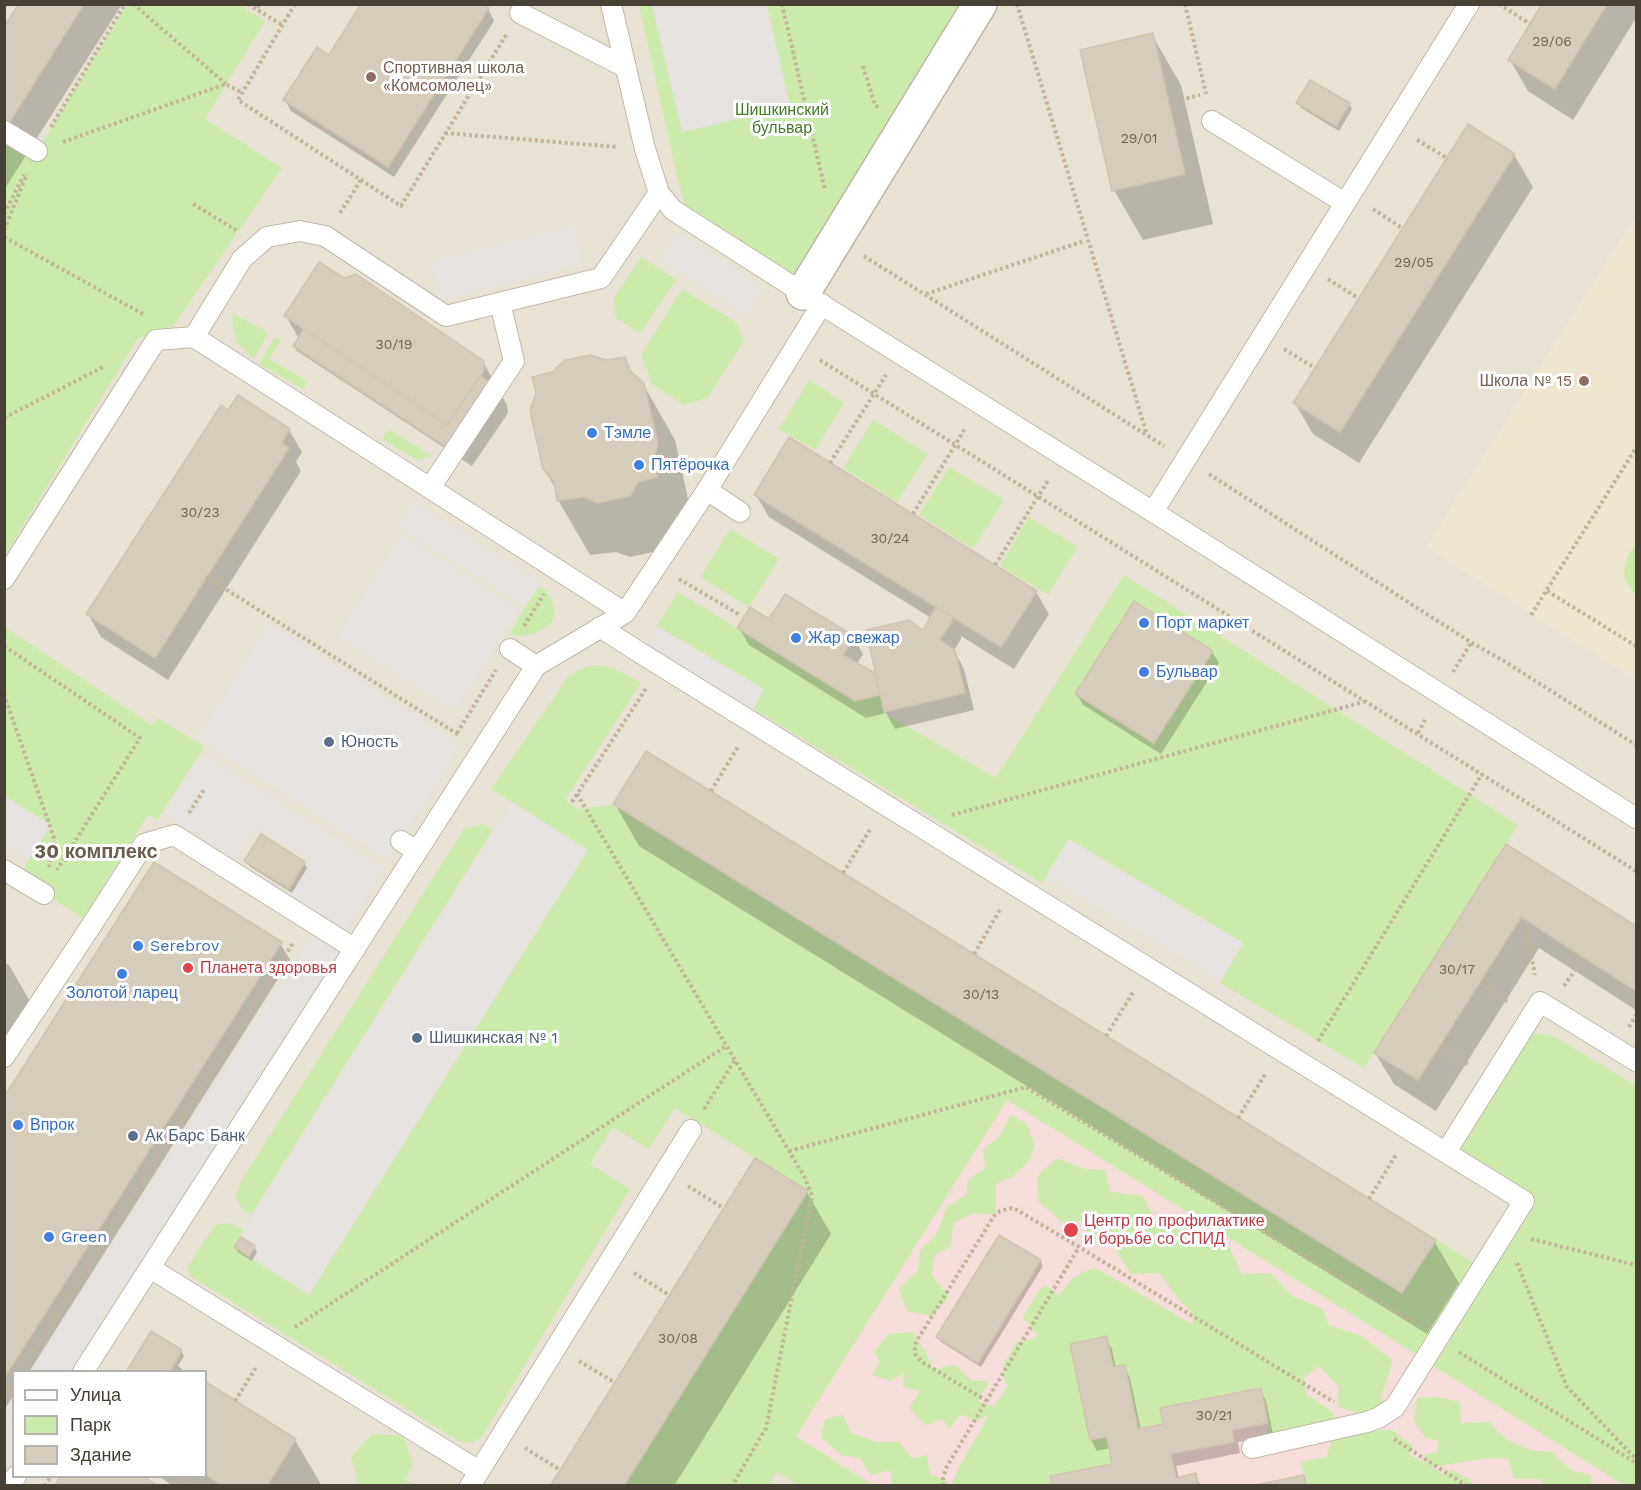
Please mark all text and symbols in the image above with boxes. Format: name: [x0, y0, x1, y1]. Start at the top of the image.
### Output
house number: 29/06: [1532, 34, 1572, 50]
place label: Спортивная школа «Комсомолец»: [383, 58, 524, 96]
marker: Спортивная школа «Комсомолец»: [364, 70, 378, 84]
park label: Шишкинский бульвар: [735, 100, 829, 138]
house number: 29/01: [1121, 131, 1157, 147]
house number: 29/05: [1394, 255, 1434, 271]
house number: 30/19: [376, 337, 412, 353]
place label: Школа № 15: [1479, 371, 1572, 391]
marker: Школа № 15: [1577, 374, 1591, 388]
place label: Тэмле: [604, 423, 651, 443]
marker: Тэмле: [585, 426, 599, 440]
place label: Пятёрочка: [651, 455, 729, 475]
marker: Пятёрочка: [632, 458, 646, 472]
house number: 30/23: [180, 505, 220, 521]
house number: 30/24: [870, 531, 910, 547]
place label: Порт маркет: [1156, 613, 1249, 633]
marker: Порт маркет: [1137, 616, 1151, 630]
place label: Жар свежар: [808, 628, 900, 648]
marker: Жар свежар: [789, 631, 803, 645]
place label: Бульвар: [1156, 662, 1218, 682]
marker: Бульвар: [1137, 665, 1151, 679]
place label: Юность: [341, 732, 399, 752]
marker: Юность: [322, 735, 336, 749]
district label: 30 комплекс: [34, 840, 158, 864]
place label: Serebrov: [150, 936, 219, 956]
marker: Serebrov: [131, 939, 145, 953]
place label: Планета здоровья: [200, 958, 337, 978]
marker: Планета здоровья: [181, 961, 195, 975]
house number: 30/17: [1439, 962, 1475, 978]
marker: Золотой ларец: [115, 967, 129, 981]
place label: Золотой ларец: [66, 983, 178, 1003]
house number: 30/13: [963, 987, 999, 1003]
place label: Шишкинская № 1: [429, 1028, 558, 1048]
marker: Шишкинская № 1: [410, 1031, 424, 1045]
place label: Впрок: [30, 1115, 74, 1135]
marker: Впрок: [11, 1118, 25, 1132]
place label: Ак Барс Банк: [145, 1126, 245, 1146]
marker: Ак Барс Банк: [126, 1129, 140, 1143]
place label: Центр по профилактике и борьбе со СПИД: [1084, 1211, 1265, 1249]
marker: Центр по профилактике и борьбе со СПИД: [1062, 1221, 1080, 1239]
place label: Green: [61, 1227, 107, 1247]
marker: Green: [42, 1230, 56, 1244]
house number: 30/08: [658, 1331, 698, 1347]
legend: [12, 1370, 207, 1478]
text: Улица: [70, 1384, 121, 1405]
house number: 30/21: [1196, 1408, 1232, 1424]
text: Парк: [70, 1414, 111, 1435]
text: Здание: [70, 1444, 131, 1465]

